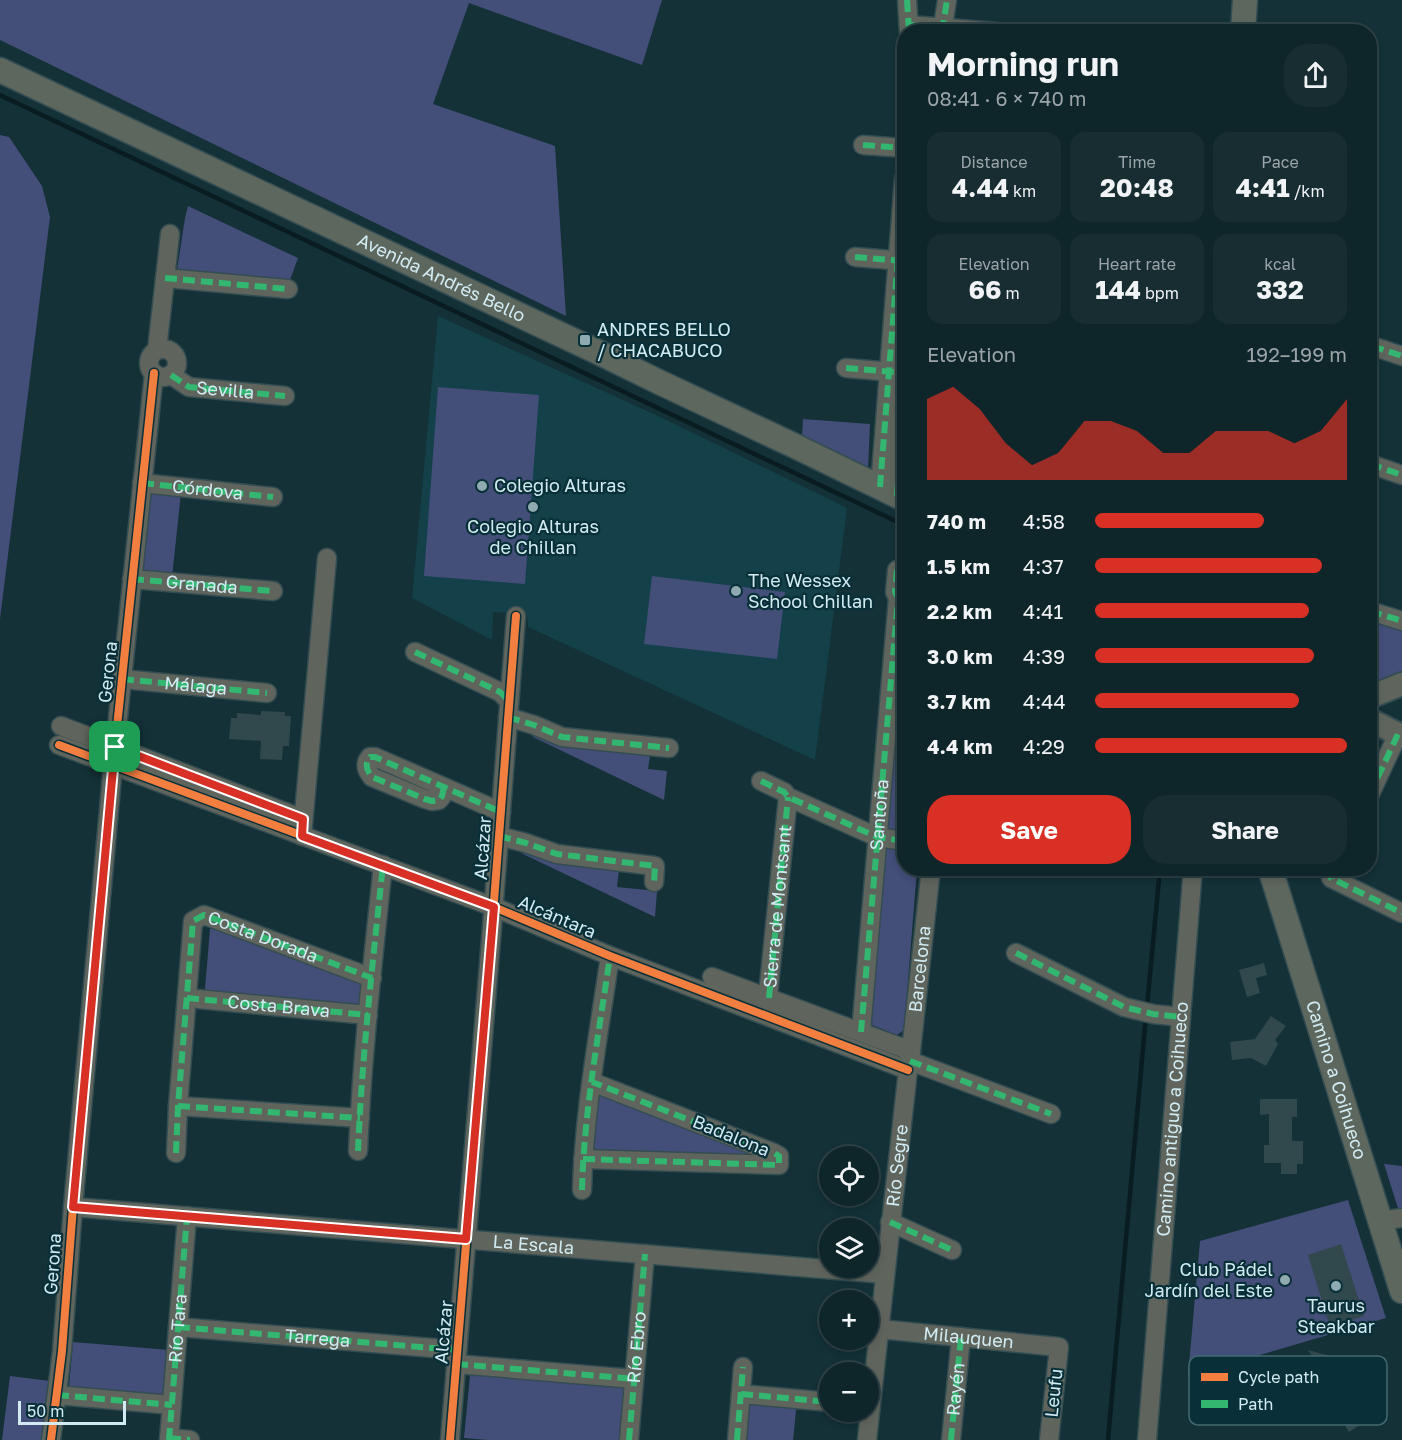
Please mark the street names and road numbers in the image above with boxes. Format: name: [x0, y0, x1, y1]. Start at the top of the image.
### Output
street label: Avenida Andrés Bello: [354, 228, 529, 326]
street label: Sevilla: [195, 376, 255, 403]
street label: Córdova: [171, 474, 244, 504]
street label: Granada: [165, 570, 239, 598]
street label: Gerona: [93, 640, 121, 704]
street label: Málaga: [163, 671, 228, 699]
street label: Santoña: [865, 778, 893, 851]
street label: Alcázar: [469, 815, 495, 880]
street label: Sierra de Montsant: [758, 824, 795, 989]
street label: Alcántara: [515, 890, 600, 942]
street label: Costa Dorada: [205, 905, 321, 967]
street label: Barcelona: [903, 924, 935, 1013]
street label: Costa Brava: [226, 990, 331, 1021]
street label: Camino a Coihueco: [1302, 998, 1372, 1162]
street label: Camino antiguo a Coihueco: [1151, 1001, 1192, 1237]
street label: Badalona: [690, 1110, 773, 1160]
street label: Río Segre: [881, 1123, 912, 1208]
street label: La Escala: [492, 1230, 575, 1258]
street label: Gerona: [39, 1232, 65, 1296]
street label: Río Tara: [163, 1293, 191, 1364]
street label: Alcázar: [429, 1299, 457, 1365]
street label: Río Ebro: [622, 1310, 650, 1384]
street label: Milauquen: [922, 1322, 1015, 1352]
street label: Tarrega: [284, 1324, 351, 1351]
street label: Rayén: [941, 1362, 968, 1417]
street label: Leufu: [1040, 1367, 1066, 1418]

